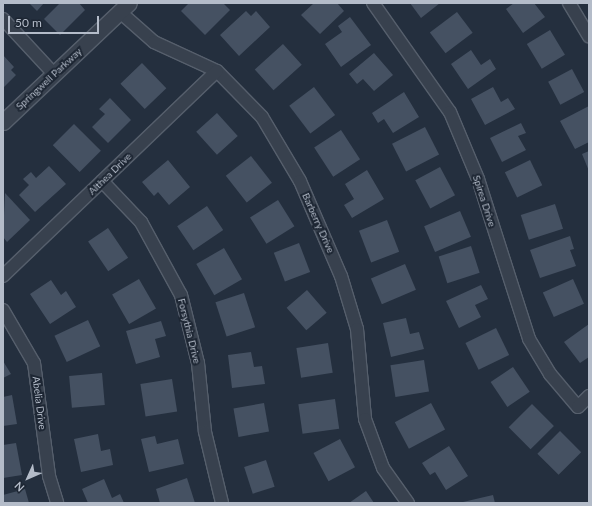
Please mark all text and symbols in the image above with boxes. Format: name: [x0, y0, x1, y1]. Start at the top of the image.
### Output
scale bar: [10, 8, 101, 34]
text: 50 m: [15, 15, 42, 30]
street label: Springwell Parkway: [14, 45, 84, 113]
street label: Althea Drive: [86, 151, 134, 197]
street label: Spirea Drive: [470, 174, 498, 228]
street label: Barberry Drive: [299, 191, 337, 255]
street label: Forsythia Drive: [175, 297, 203, 365]
street label: Abelia Drive: [30, 376, 48, 430]
north arrow: [8, 458, 48, 498]
text: N: [12, 479, 27, 494]

